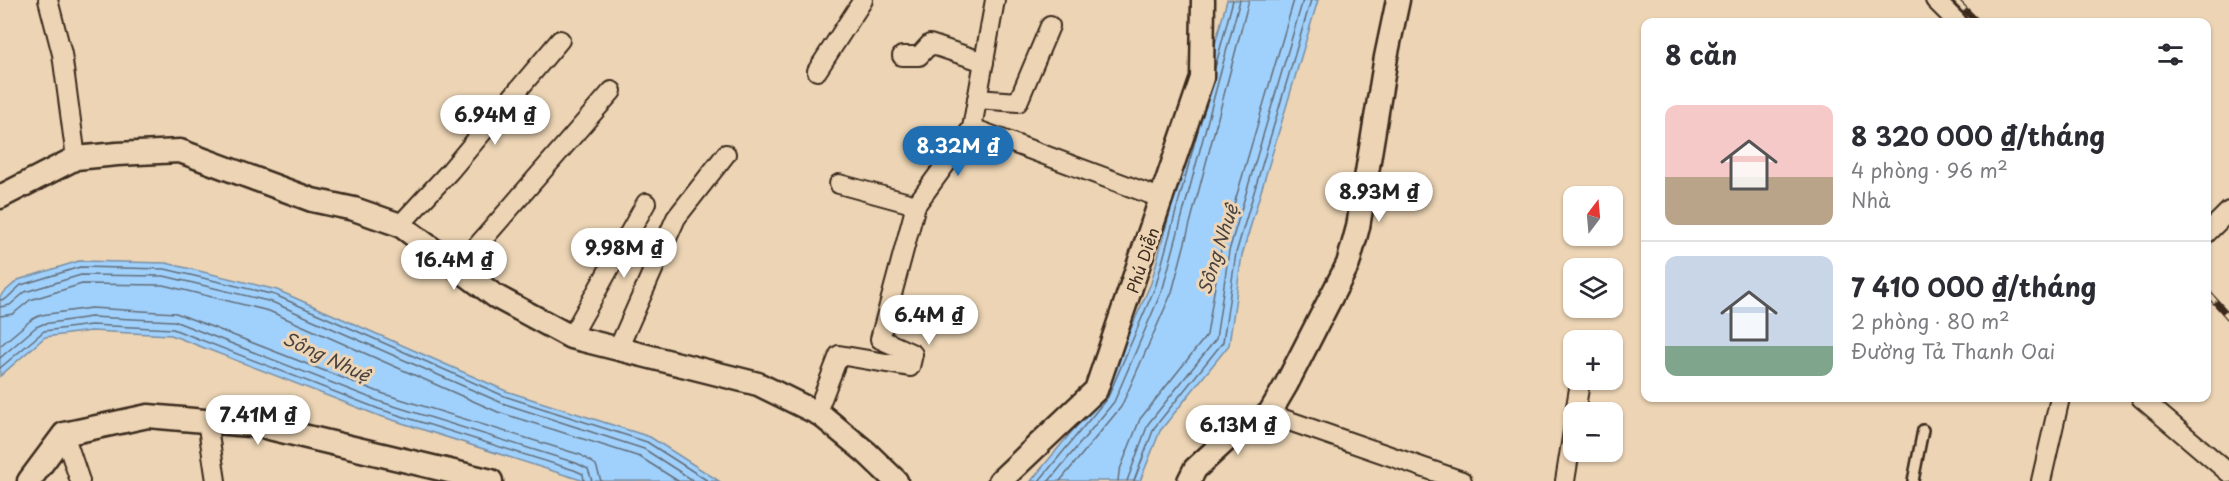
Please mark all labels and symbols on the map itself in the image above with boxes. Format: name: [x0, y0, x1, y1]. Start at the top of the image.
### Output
pin: 6.94M ₫: [440, 95, 550, 146]
pin: 8.32M ₫: [903, 126, 1013, 177]
pin: 8.93M ₫: [1324, 172, 1434, 223]
north arrow: [1563, 186, 1623, 246]
water label: Sông Nhuệ: [1190, 198, 1245, 298]
street label: Phú Diễn: [1120, 224, 1164, 296]
pin: 9.98M ₫: [569, 228, 679, 279]
pin: 16.4M ₫: [399, 240, 509, 291]
pin: 6.4M ₫: [880, 295, 978, 346]
water label: Sông Nhuệ: [279, 324, 377, 389]
pin: 7.41M ₫: [203, 395, 313, 446]
pin: 6.13M ₫: [1183, 405, 1293, 456]

